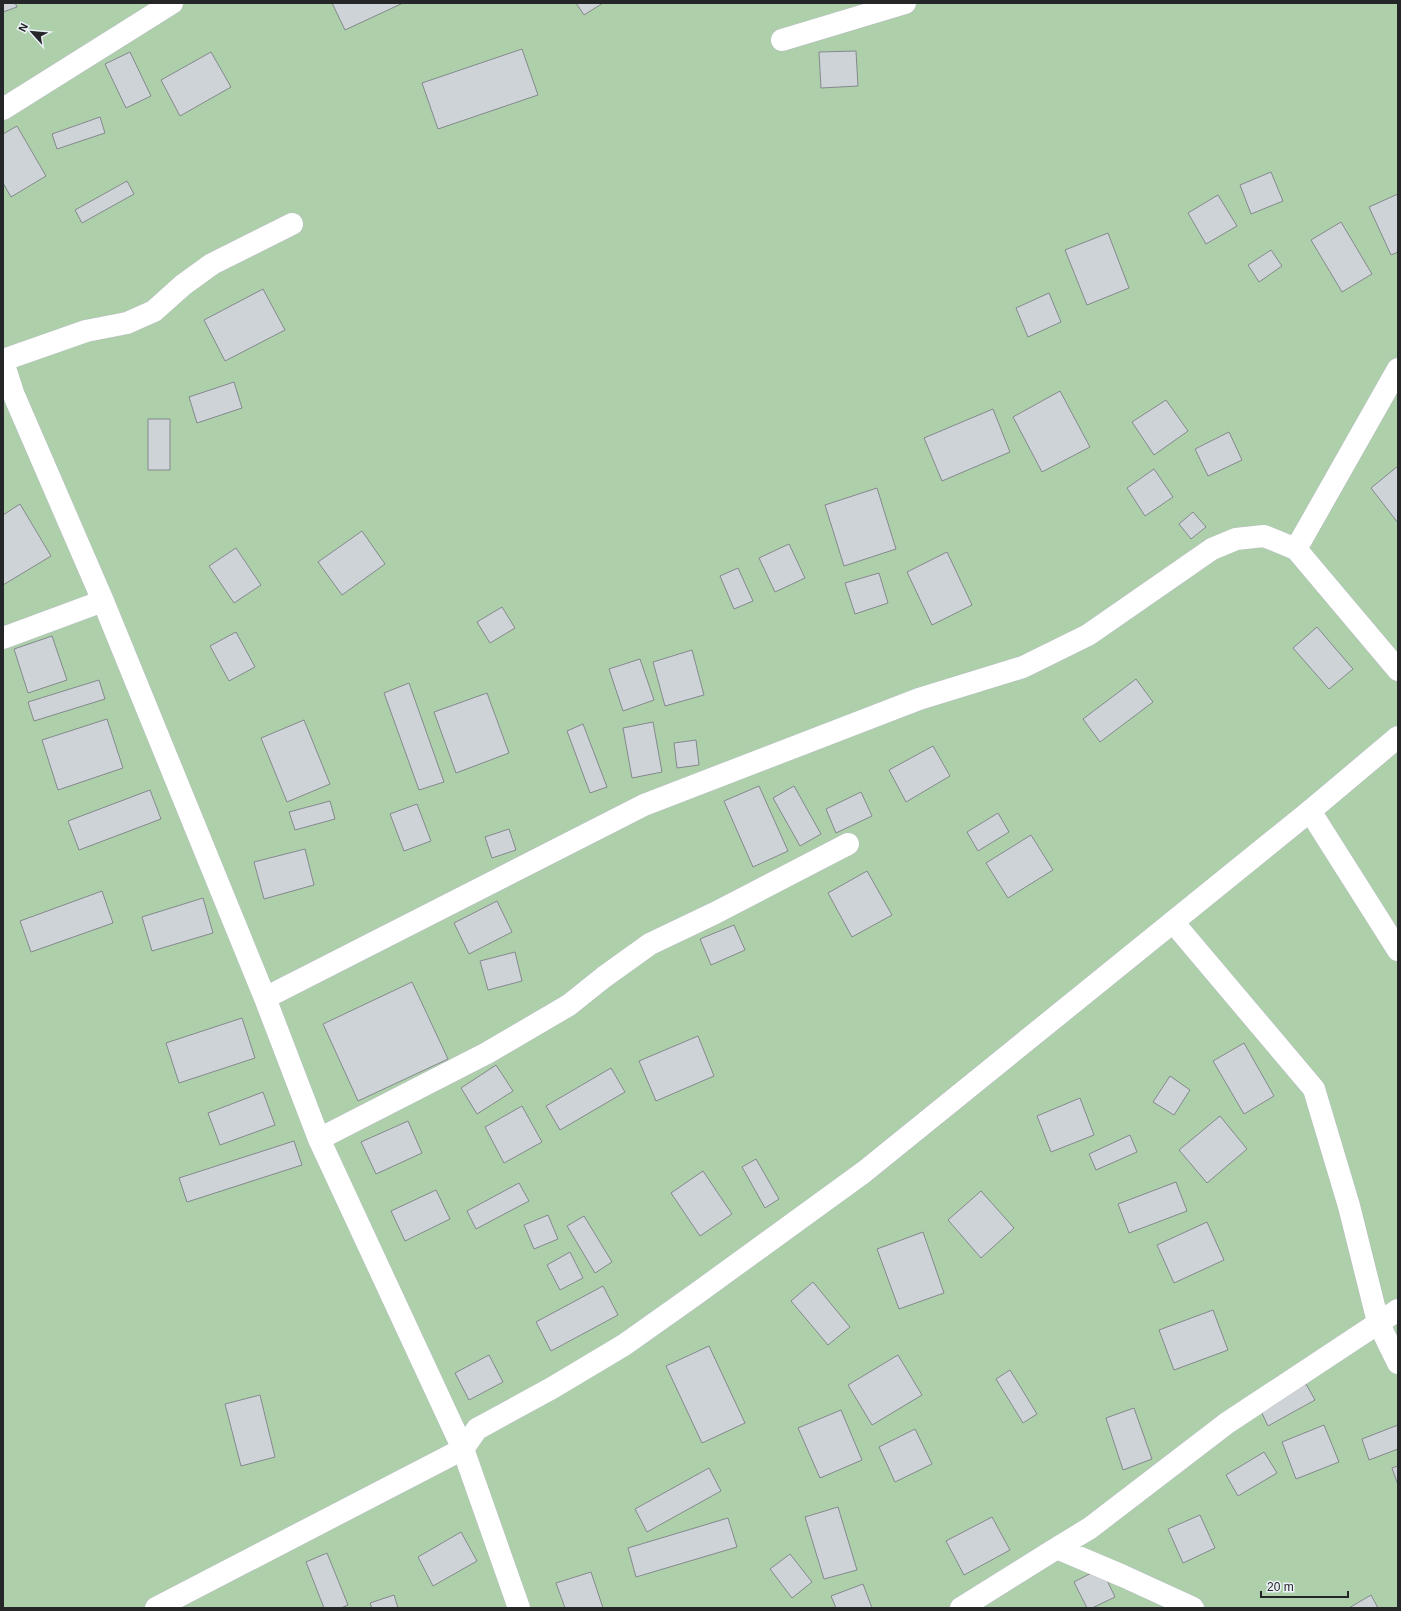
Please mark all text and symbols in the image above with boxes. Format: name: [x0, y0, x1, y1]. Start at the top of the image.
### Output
north arrow: [12, 12, 52, 52]
text: N: [16, 21, 30, 34]
scale bar: [1261, 1573, 1348, 1599]
text: 20 m: [1267, 1580, 1294, 1594]

